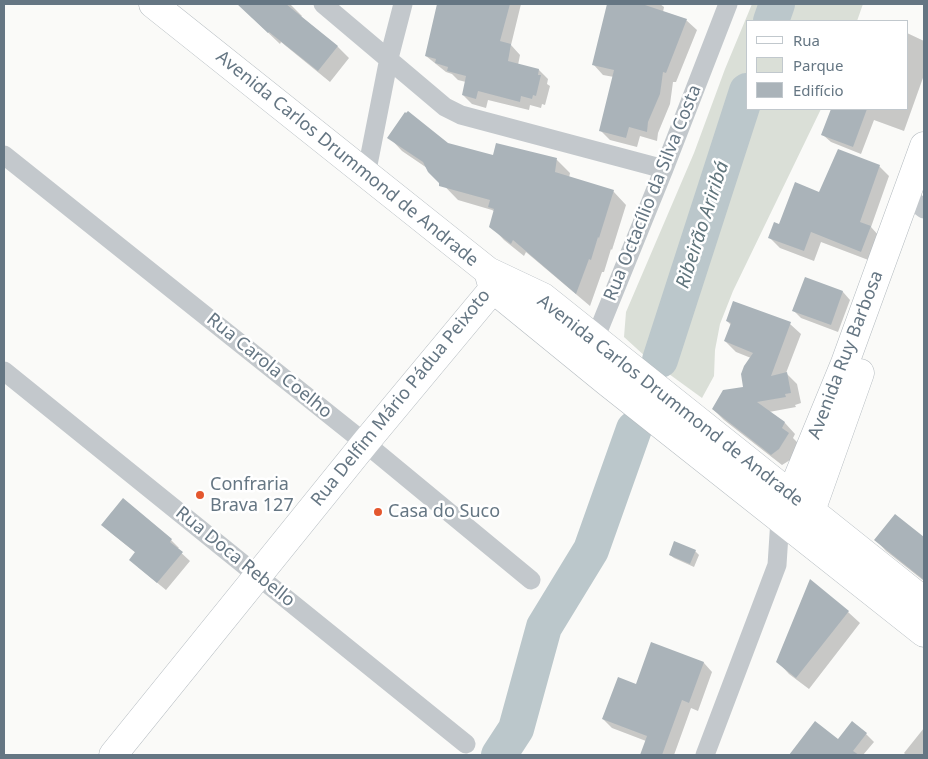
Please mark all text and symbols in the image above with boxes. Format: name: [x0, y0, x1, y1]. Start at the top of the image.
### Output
legend: [746, 20, 908, 110]
text: Rua: [793, 30, 820, 50]
street label: Avenida Carlos Drummond de Andrade: [211, 46, 483, 272]
text: Parque: [793, 55, 843, 75]
text: Edifício: [793, 80, 844, 100]
street label: Rua Octacílio da Silva Costa: [600, 82, 706, 304]
water label: Ribeirão Ariribá: [672, 159, 734, 291]
street label: Avenida Ruy Barbosa: [804, 268, 888, 442]
street label: Rua Delfim Mário Pádua Peixoto: [307, 285, 495, 511]
street label: Avenida Carlos Drummond de Andrade: [533, 291, 807, 511]
street label: Rua Carola Coelho: [202, 309, 336, 423]
place label: Confraria Brava 127: [210, 474, 294, 516]
marker: Confraria Brava 127: [194, 489, 206, 501]
place label: Casa do Suco: [388, 501, 500, 523]
street label: Rua Doca Rebello: [171, 502, 299, 612]
marker: Casa do Suco: [372, 506, 384, 518]

